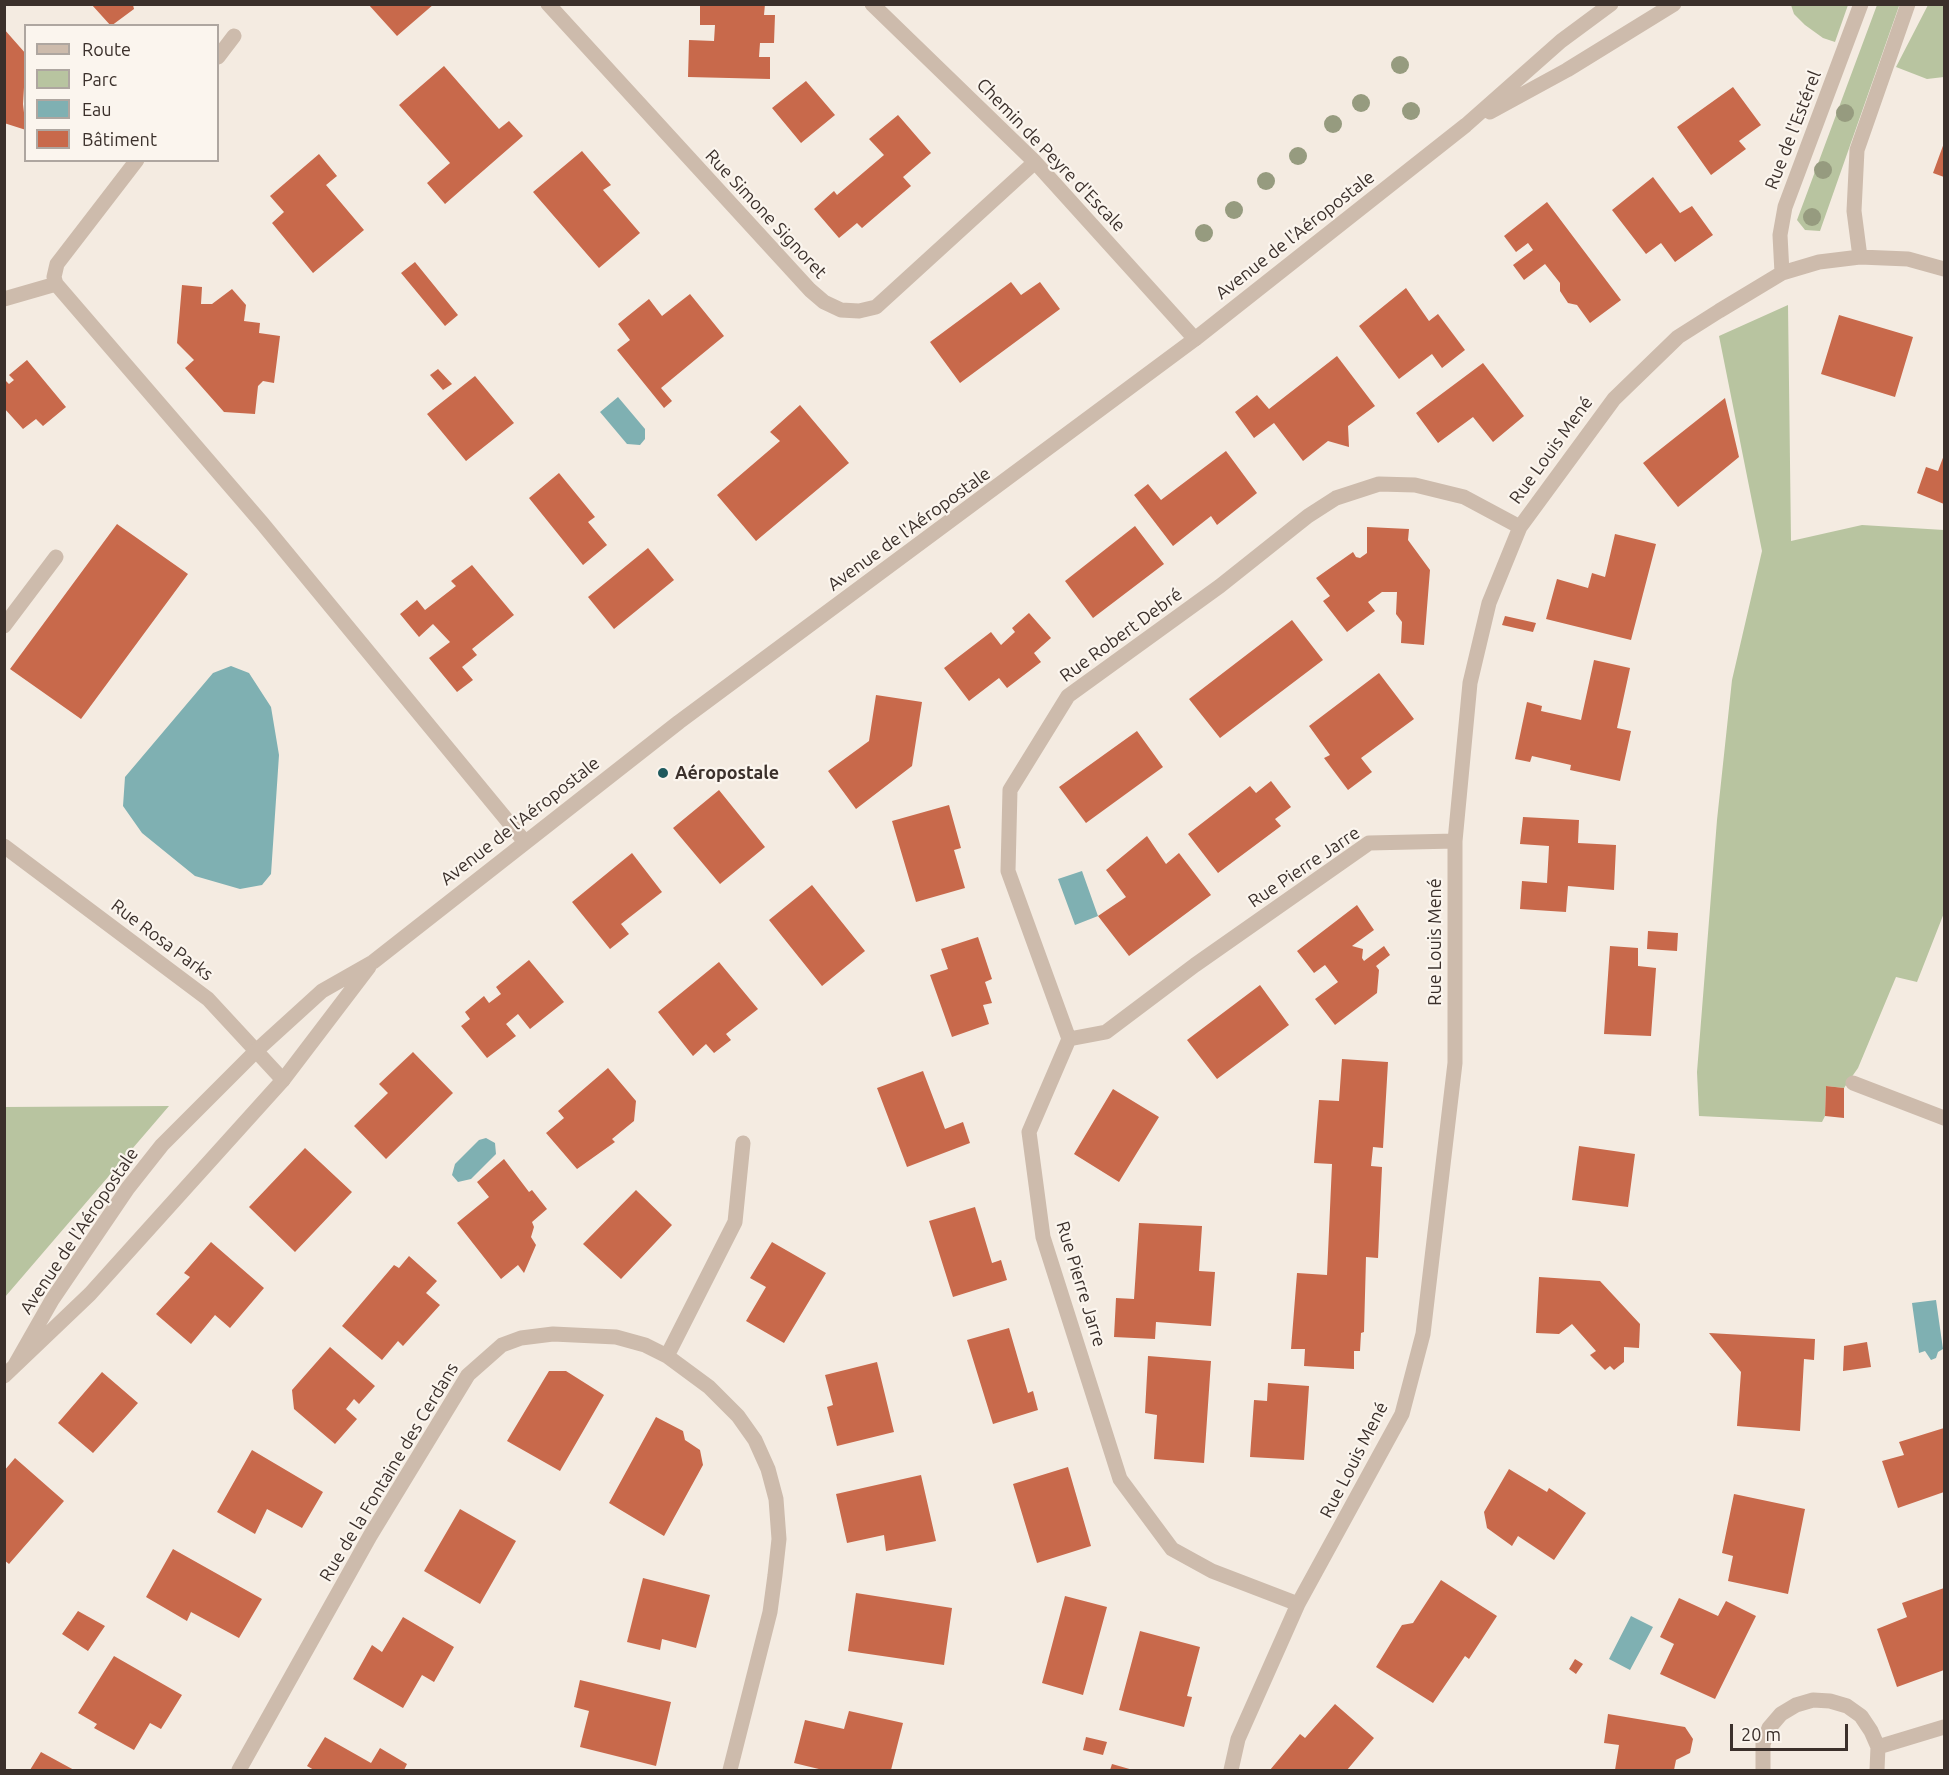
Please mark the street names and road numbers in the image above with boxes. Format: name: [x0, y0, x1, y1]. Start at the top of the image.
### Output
street label: Rue de l'Estérel: [1760, 68, 1826, 192]
street label: Chemin de Peyre d'Escale: [972, 74, 1130, 236]
street label: Rue Simone Signoret: [701, 145, 831, 283]
street label: Avenue de l'Aéropostale: [1211, 166, 1379, 304]
street label: Rue Louis Mené: [1505, 392, 1597, 508]
street label: Avenue de l'Aéropostale: [823, 463, 995, 595]
street label: Rue Robert Debré: [1056, 583, 1186, 687]
street label: Avenue de l'Aéropostale: [436, 752, 604, 890]
street label: Rue Pierre Jarre: [1244, 822, 1364, 912]
street label: Rue Louis Mené: [1424, 878, 1446, 1006]
street label: Rue Rosa Parks: [107, 895, 217, 985]
street label: Avenue de l'Aéropostale: [15, 1144, 143, 1318]
street label: Rue Pierre Jarre: [1052, 1219, 1110, 1349]
street label: Rue de la Fontaine des Cerdans: [315, 1359, 463, 1585]
street label: Rue Louis Mené: [1315, 1398, 1393, 1522]

